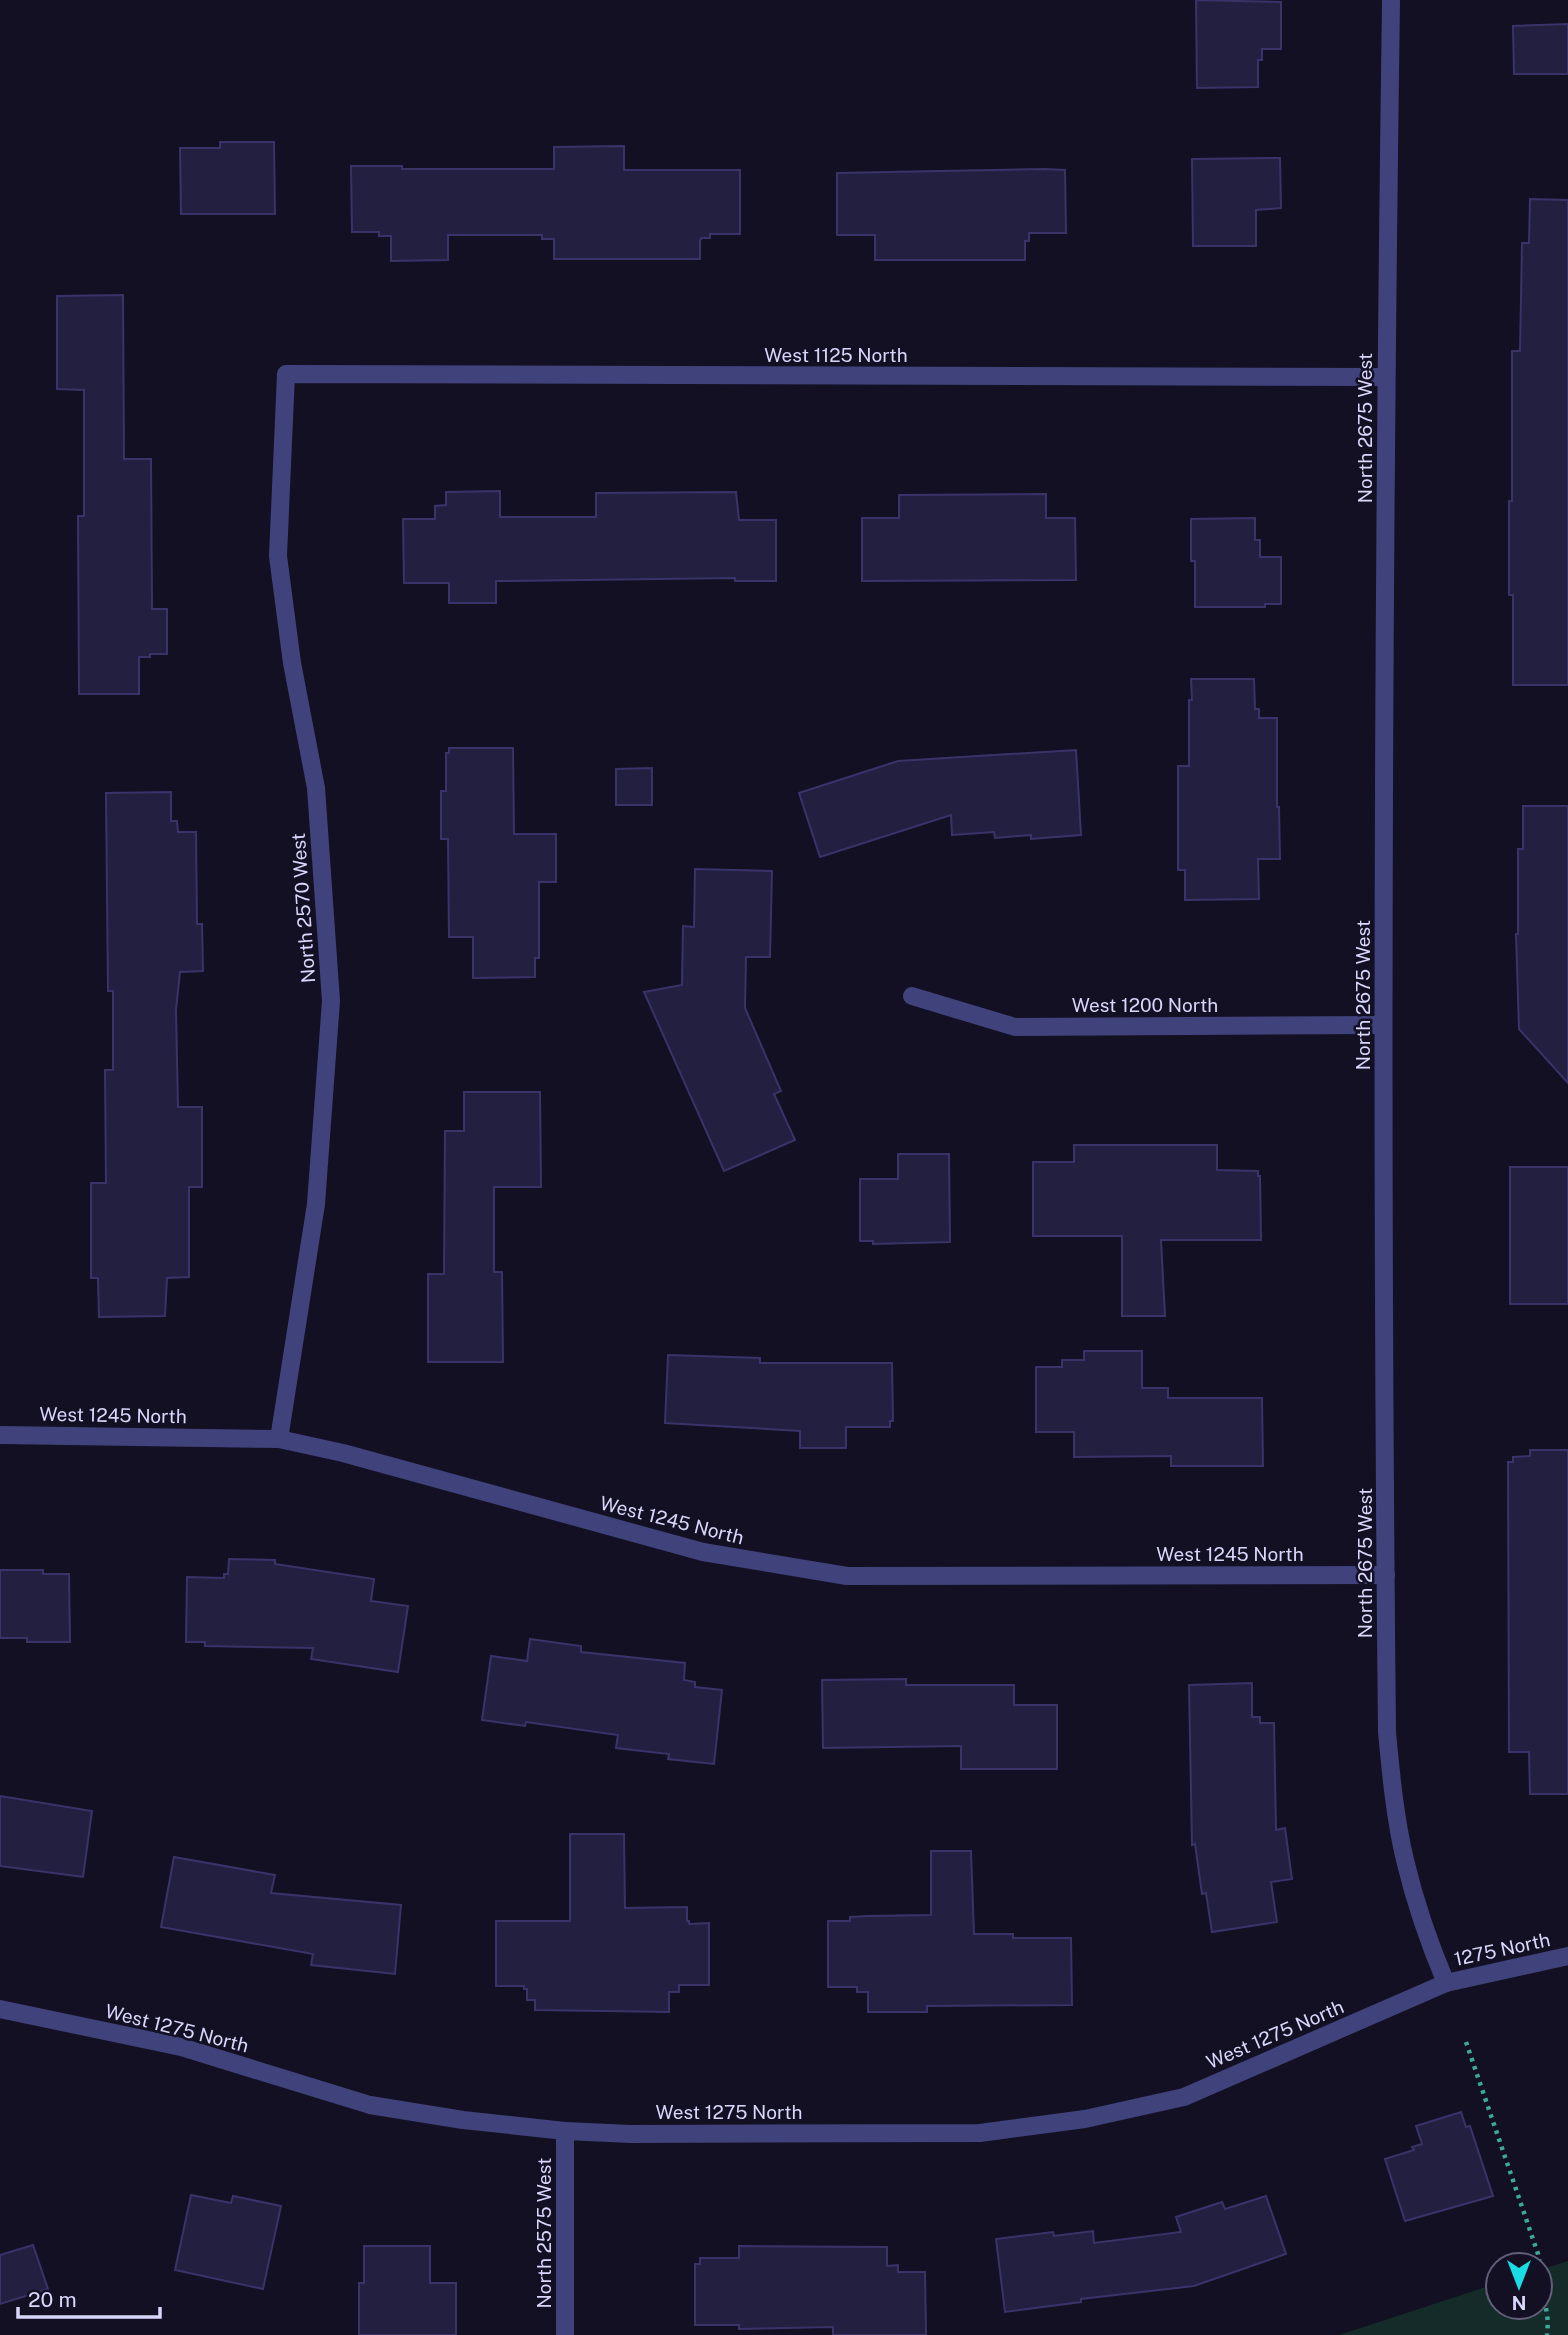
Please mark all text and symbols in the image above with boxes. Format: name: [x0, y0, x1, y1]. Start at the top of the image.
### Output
street label: West 1125 North: [764, 344, 908, 366]
street label: North 2675 West: [1354, 353, 1376, 503]
street label: North 2570 West: [287, 832, 319, 984]
street label: North 2675 West: [1352, 920, 1374, 1070]
street label: West 1200 North: [1072, 994, 1218, 1016]
street label: West 1245 North: [39, 1403, 187, 1427]
street label: North 2675 West: [1354, 1488, 1376, 1638]
street label: West 1245 North: [598, 1491, 746, 1549]
street label: West 1245 North: [1156, 1543, 1304, 1565]
street label: 1275 North: [1452, 1928, 1552, 1970]
street label: West 1275 North: [1203, 1995, 1347, 2073]
street label: West 1275 North: [103, 2000, 251, 2056]
street label: West 1275 North: [655, 2101, 803, 2123]
street label: North 2575 West: [533, 2157, 555, 2309]
north arrow: [1484, 2251, 1554, 2321]
scale bar: [18, 2276, 159, 2320]
text: 20 m: [28, 2287, 77, 2312]
text: N: [1512, 2292, 1526, 2314]

